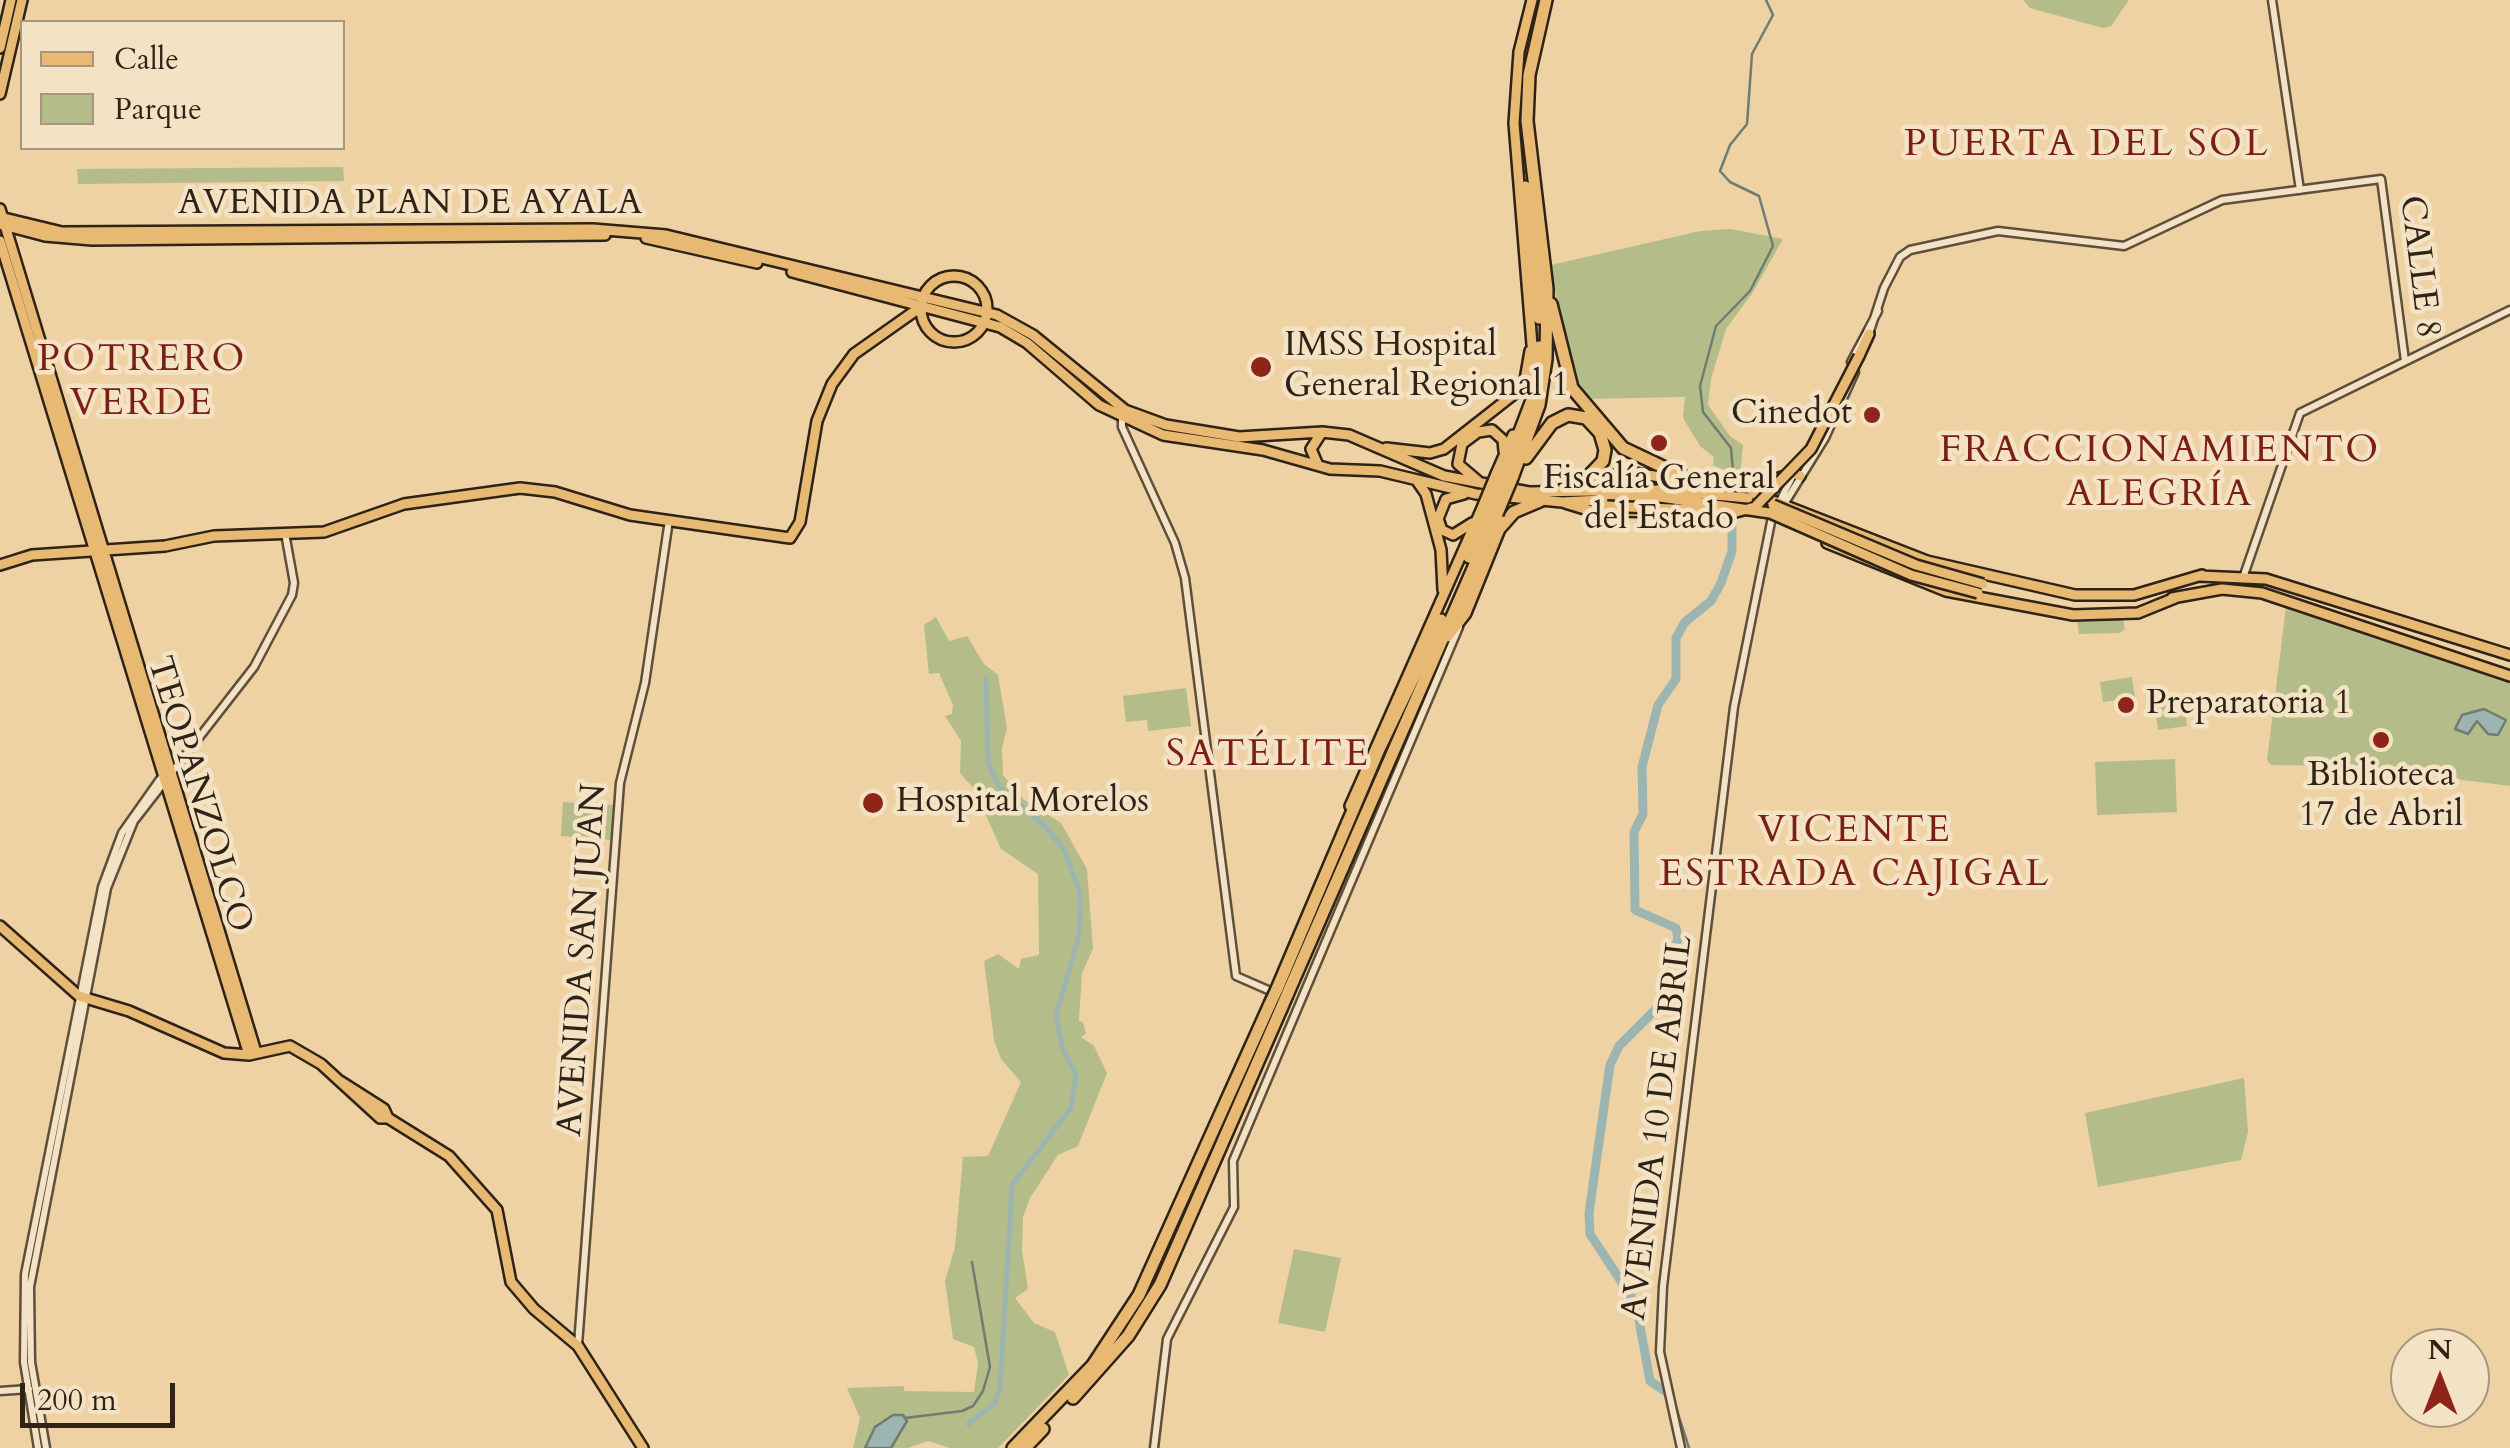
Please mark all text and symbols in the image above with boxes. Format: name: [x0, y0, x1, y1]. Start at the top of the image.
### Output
legend: [20, 20, 345, 150]
text: Calle: [114, 39, 179, 80]
text: Parque: [114, 89, 202, 130]
district label: PUERTA DEL SOL: [1904, 123, 2270, 169]
street label: AVENIDA PLAN DE AYALA: [178, 184, 642, 226]
street label: CALLE 8: [2388, 194, 2448, 340]
place label: IMSS Hospital General Regional 1: [1284, 326, 1569, 408]
district label: POTRERO VERDE: [37, 338, 247, 428]
marker: IMSS Hospital General Regional 1: [1248, 354, 1274, 380]
place label: Cinedot: [1731, 394, 1852, 436]
marker: Cinedot: [1861, 404, 1883, 426]
district label: FRACCIONAMIENTO ALEGRÍA: [1939, 429, 2381, 518]
marker: Fiscalía General del Estado: [1648, 432, 1670, 454]
place label: Fiscalía General del Estado: [1543, 459, 1775, 541]
street label: TEOPANZOLCO: [136, 652, 260, 938]
place label: Preparatoria 1: [2146, 684, 2352, 726]
marker: Preparatoria 1: [2115, 694, 2137, 716]
marker: Biblioteca 17 de Abril: [2370, 729, 2392, 751]
district label: SATÉLITE: [1166, 733, 1370, 779]
place label: Biblioteca 17 de Abril: [2299, 756, 2463, 838]
street label: AVENIDA SAN JUAN: [551, 782, 617, 1138]
place label: Hospital Morelos: [896, 782, 1149, 824]
marker: Hospital Morelos: [860, 790, 886, 816]
district label: VICENTE ESTRADA CAJIGAL: [1659, 809, 2051, 898]
street label: AVENIDA 10 DE ABRIL: [1615, 933, 1703, 1323]
north arrow: [2390, 1328, 2490, 1428]
text: N: [2428, 1331, 2452, 1369]
scale bar: [25, 1363, 180, 1425]
text: 200 m: [37, 1380, 117, 1421]

